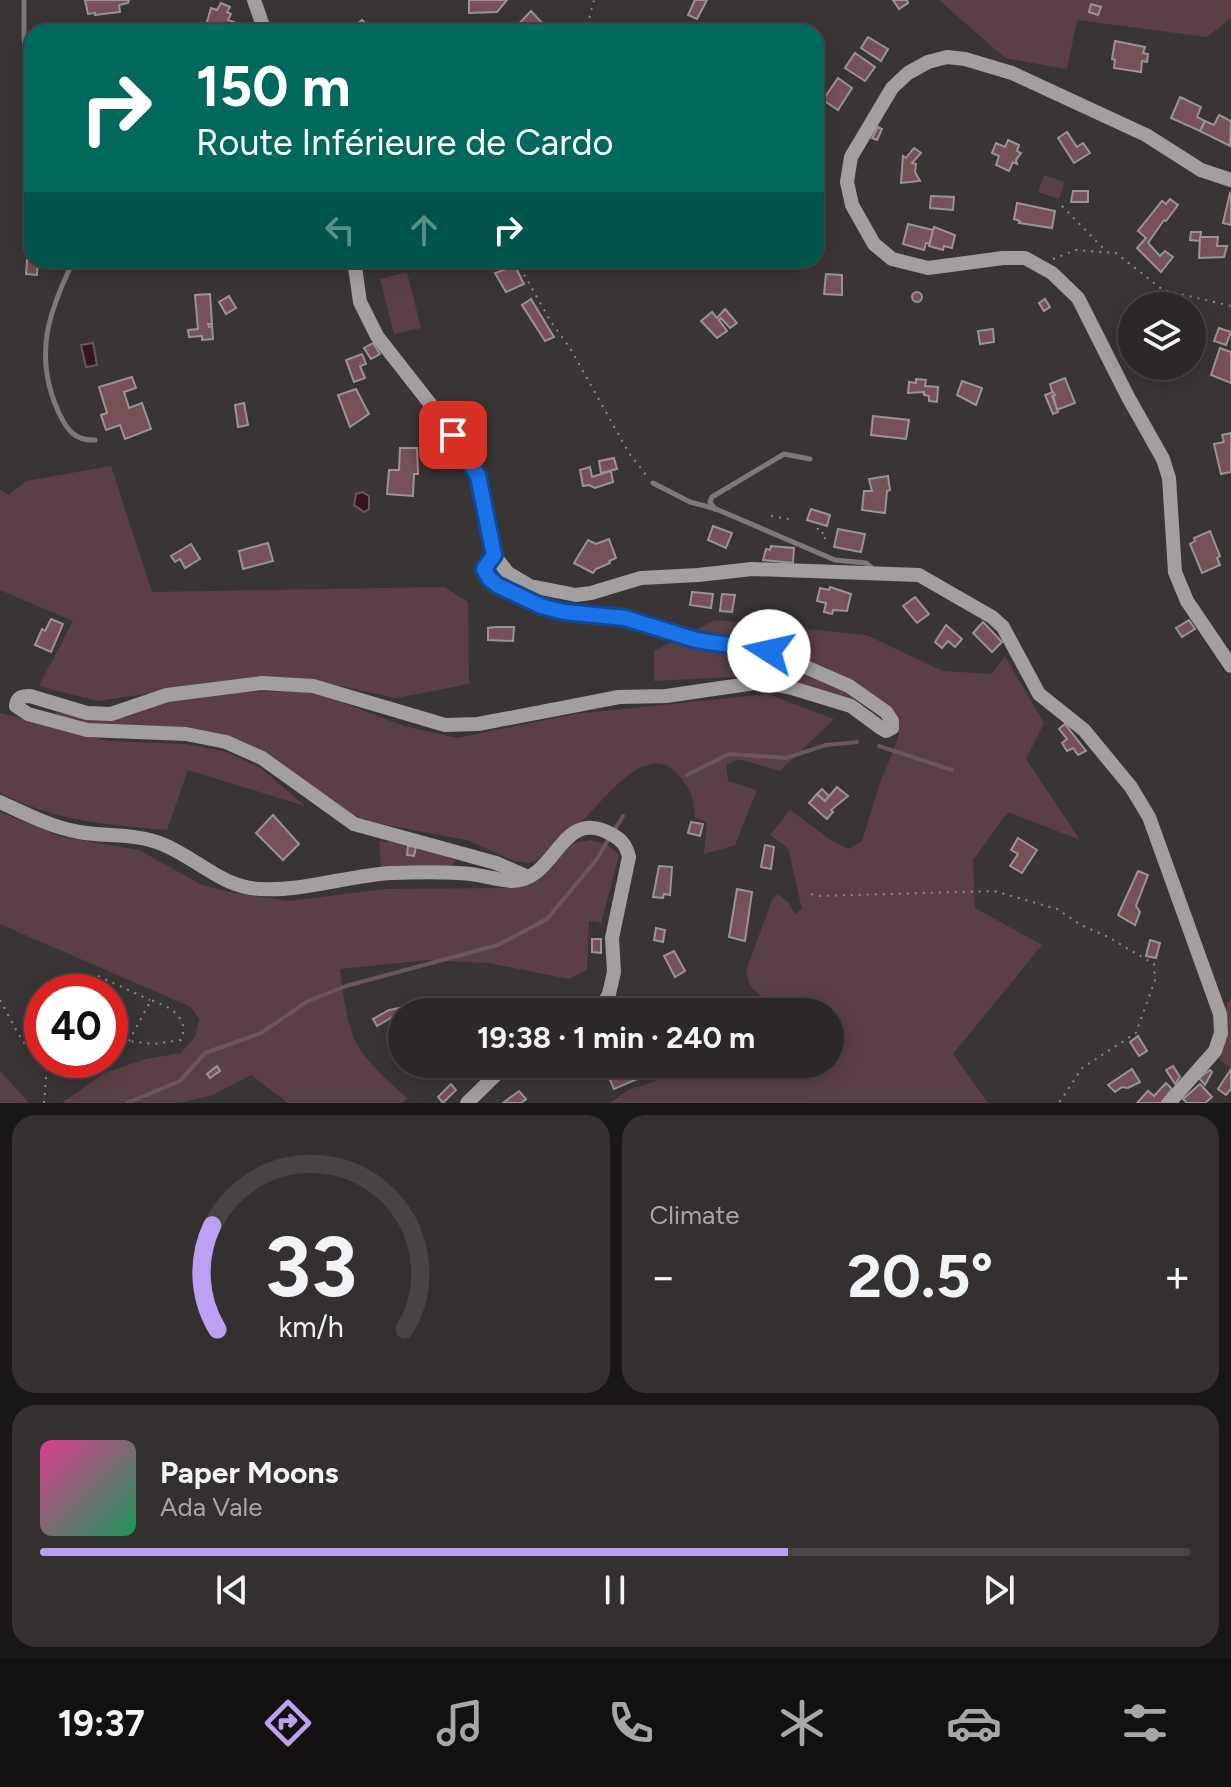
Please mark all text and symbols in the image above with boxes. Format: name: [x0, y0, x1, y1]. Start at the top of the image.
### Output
text: 150 m: [196, 53, 351, 120]
icon: right: [64, 56, 168, 160]
text: Route Inférieure de Cardo: [196, 121, 613, 164]
icon: left: [318, 208, 362, 252]
icon: ahead: [402, 208, 446, 252]
icon: right: [486, 208, 530, 252]
map controls: [1118, 292, 1206, 380]
button: layers: [1118, 292, 1206, 380]
pin: [419, 401, 487, 469]
icon: arrive: [431, 413, 475, 457]
position arrow: [727, 609, 811, 693]
speed limit sign: 40: [24, 974, 128, 1078]
text: 19:38 · 1 min · 240 m: [477, 1019, 755, 1056]
text: Climate: [650, 1199, 739, 1231]
text: 33: [264, 1217, 357, 1317]
text: 20.5°: [847, 1240, 993, 1312]
text: −: [650, 1250, 677, 1303]
text: +: [1164, 1250, 1191, 1303]
text: km/h: [278, 1310, 343, 1344]
text: Paper Moons: [160, 1454, 339, 1491]
text: Ada Vale: [160, 1491, 263, 1523]
icon: previous: [210, 1568, 254, 1612]
icon: pause: [593, 1568, 637, 1612]
icon: next: [977, 1568, 1021, 1612]
icon: directions: [260, 1695, 316, 1751]
icon: music: [432, 1695, 488, 1751]
icon: phone: [603, 1695, 659, 1751]
icon: climate: [774, 1695, 830, 1751]
icon: car: [946, 1695, 1002, 1751]
icon: filters: [1117, 1695, 1173, 1751]
text: 19:37: [58, 1702, 145, 1745]

